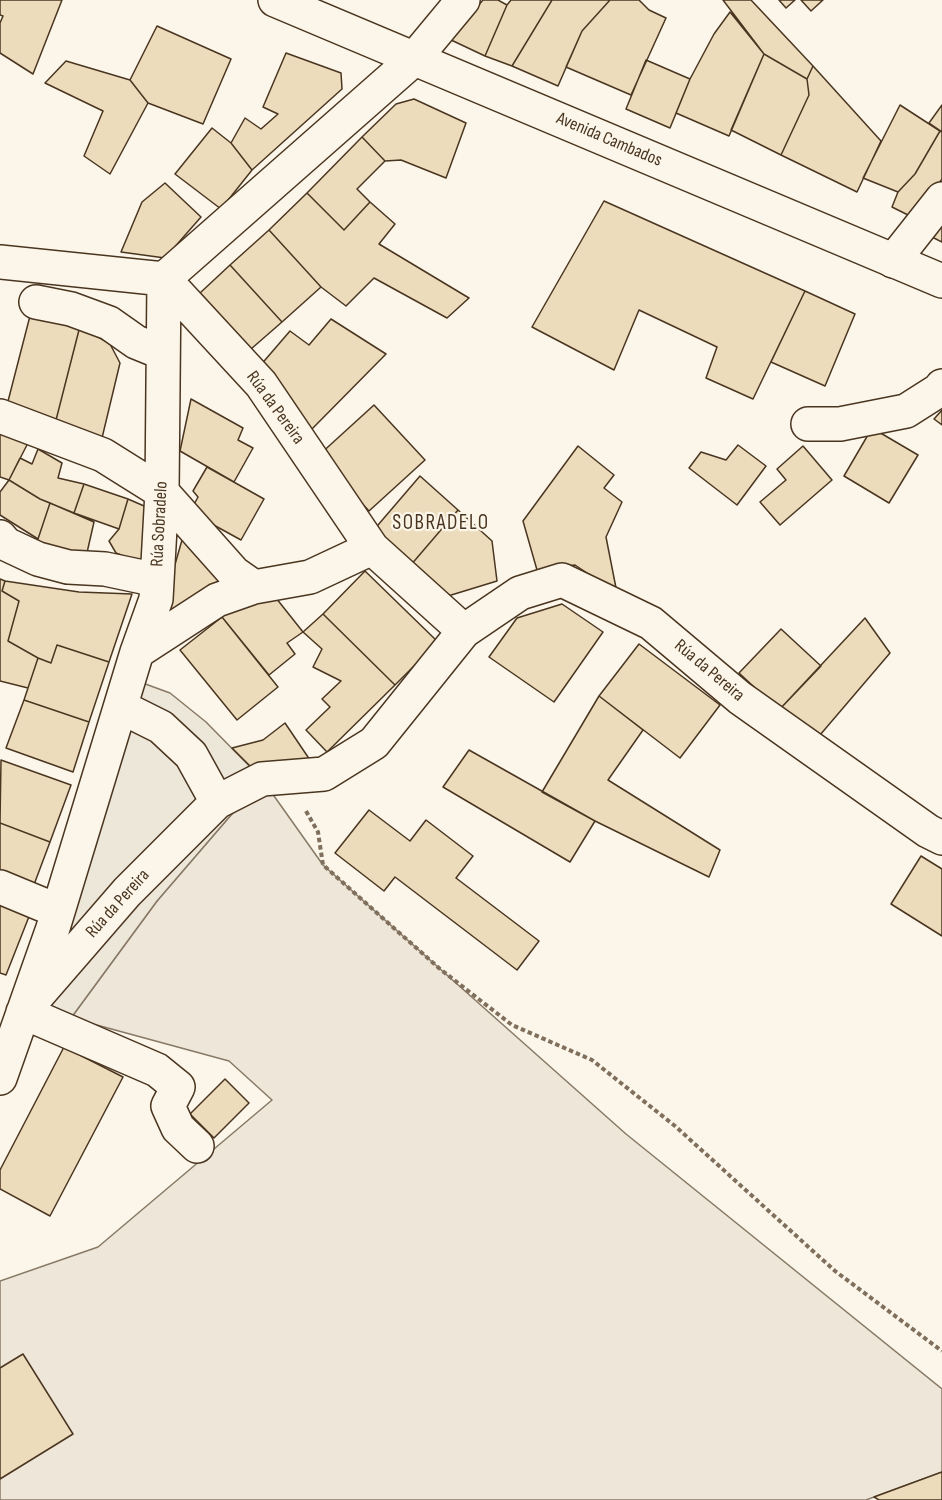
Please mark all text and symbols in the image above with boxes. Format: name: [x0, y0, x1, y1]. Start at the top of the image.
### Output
street label: Avenida Cambados: [553, 108, 665, 172]
street label: Rúa da Pereira: [241, 367, 309, 449]
street label: Rúa Sobradelo: [147, 481, 173, 567]
district label: SOBRADELO: [392, 511, 490, 537]
street label: Rúa da Pereira: [669, 635, 749, 707]
street label: Rúa da Pereira: [82, 865, 154, 943]

